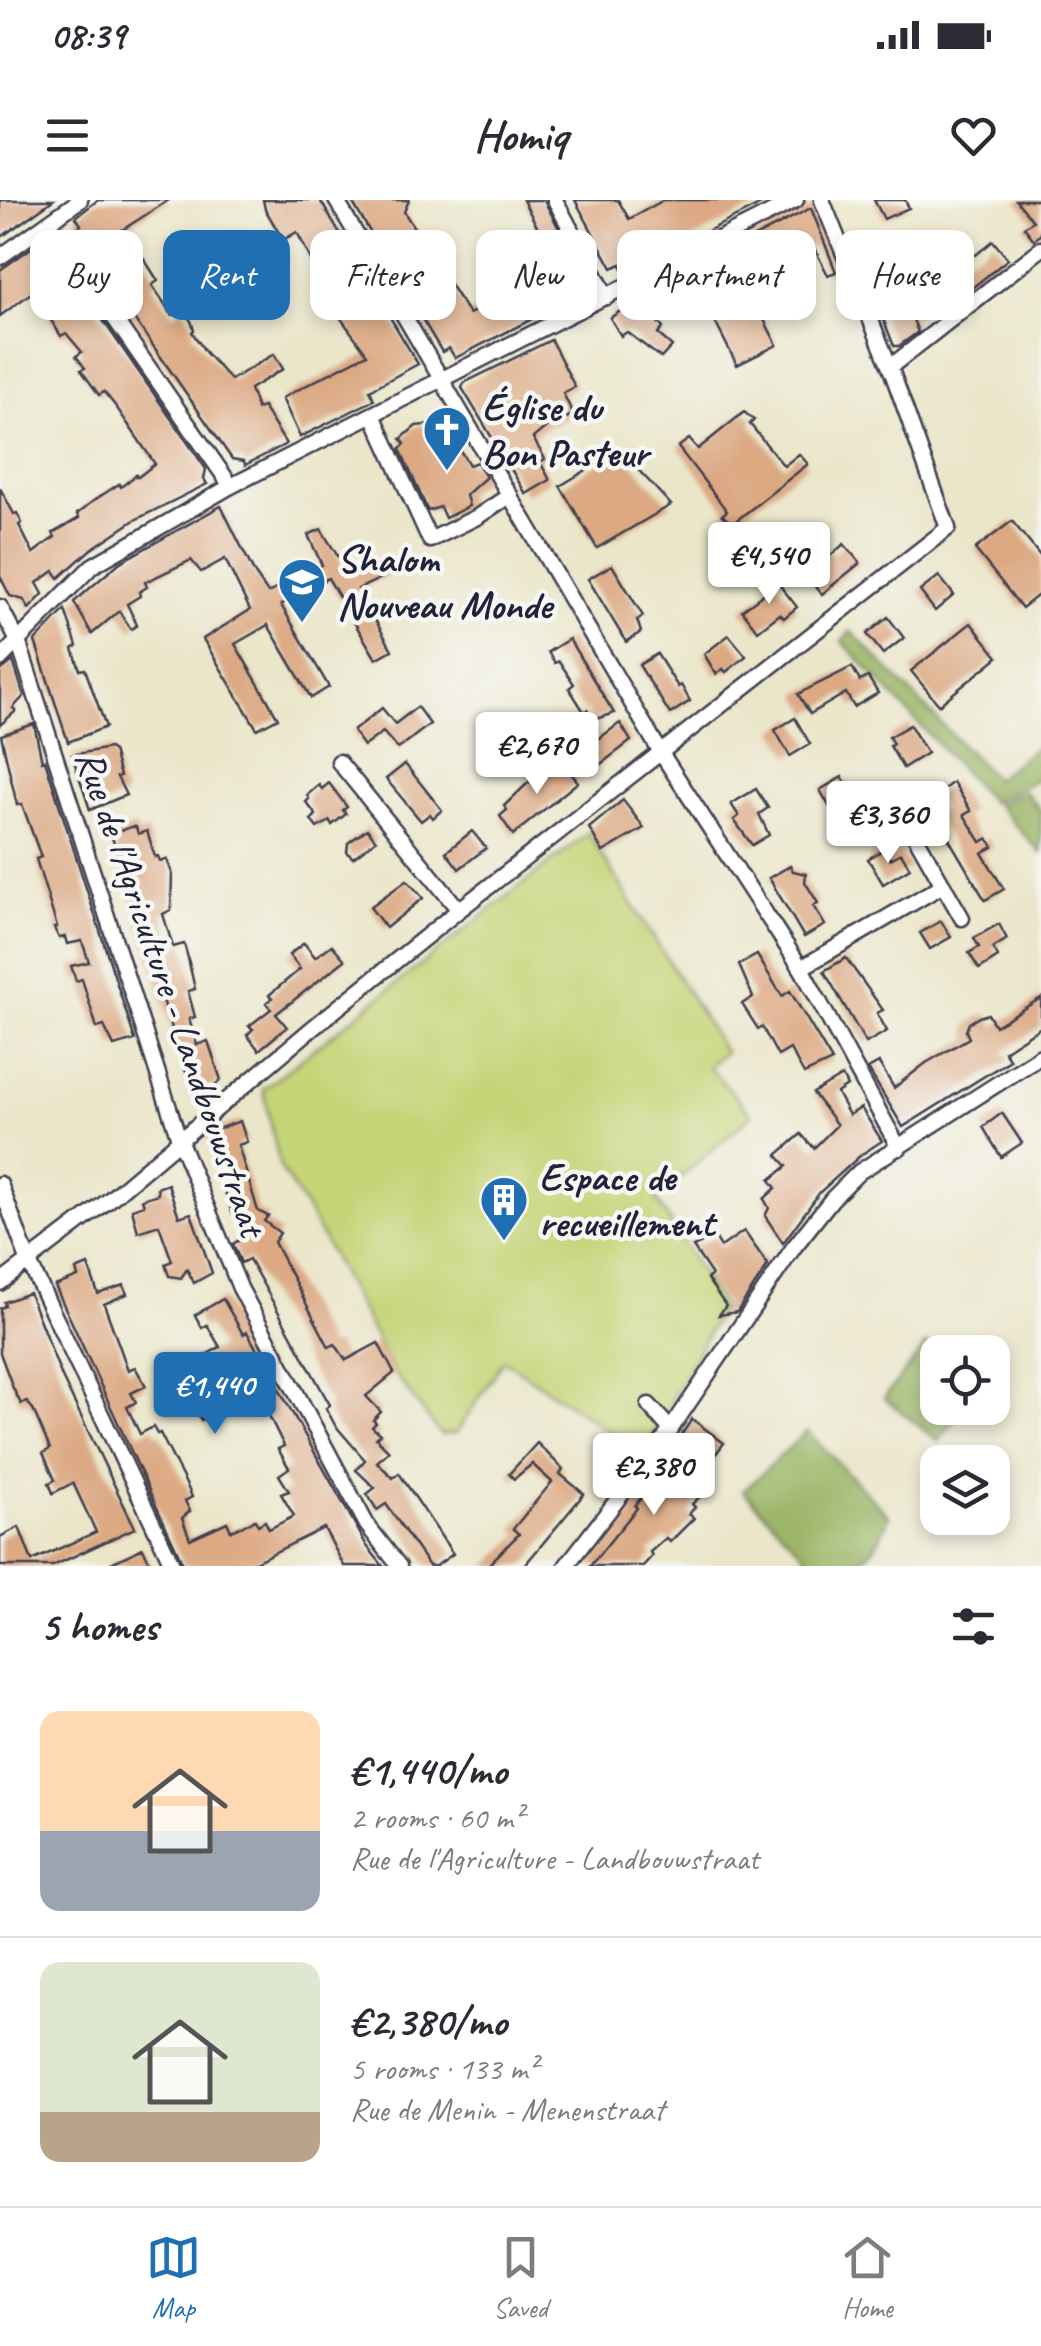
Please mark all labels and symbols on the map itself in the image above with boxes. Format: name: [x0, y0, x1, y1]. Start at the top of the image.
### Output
place label: Église du Bon Pasteur: [482, 382, 653, 478]
church icon: Église du Bon Pasteur: [421, 404, 473, 472]
pin: €4,540: [688, 522, 850, 607]
place label: Shalom Nouveau Monde: [337, 534, 555, 630]
school or university icon: Shalom Nouveau Monde: [276, 556, 328, 624]
pin: €2,670: [456, 712, 618, 797]
street label: Rue de l'Agriculture - Landbouwstraat: [64, 743, 279, 1246]
pin: €3,360: [807, 781, 969, 866]
place label: Espace de recueillement: [539, 1152, 718, 1248]
building icon: Espace de recueillement: [478, 1174, 530, 1242]
pin: €1,440: [134, 1352, 296, 1437]
pin: €2,380: [573, 1433, 735, 1518]

